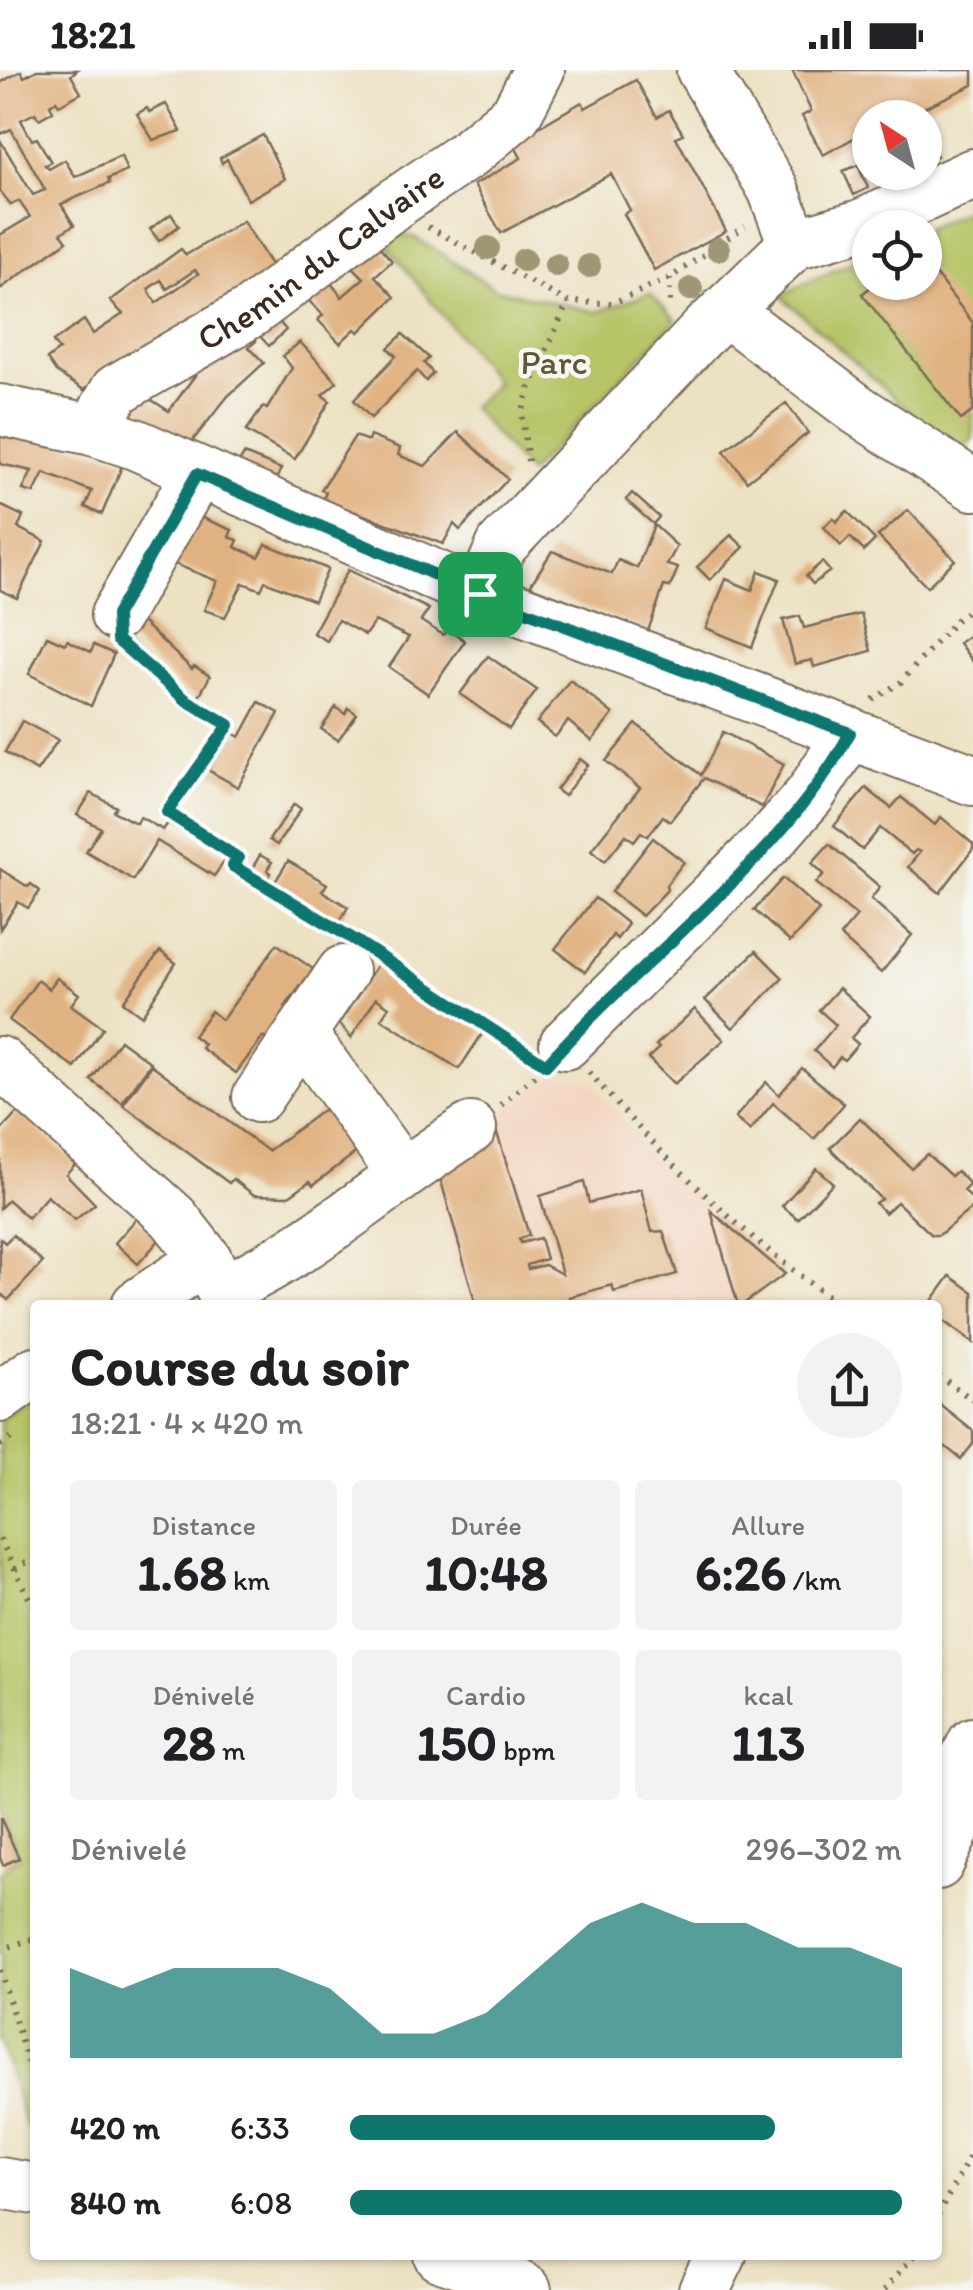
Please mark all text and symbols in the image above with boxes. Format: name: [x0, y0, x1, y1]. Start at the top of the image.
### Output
text: 18:21: [50, 12, 135, 58]
north arrow: [852, 100, 942, 190]
map controls: [852, 100, 942, 300]
street label: Chemin du Calvaire: [190, 156, 452, 360]
button: locate: [852, 210, 942, 300]
park label: Parc: [521, 341, 587, 383]
pin: [438, 552, 523, 637]
icon: arrive: [453, 567, 508, 622]
text: Course du soir: [70, 1333, 409, 1399]
button: share: [797, 1333, 902, 1438]
text: 18:21 · 4 × 420 m: [70, 1404, 303, 1442]
text: Distance: [151, 1508, 256, 1542]
text: Durée: [450, 1508, 522, 1542]
text: Allure: [731, 1508, 805, 1542]
text: 1.68: [137, 1542, 227, 1603]
text: 10:48: [424, 1542, 548, 1603]
text: 6:26: [695, 1542, 787, 1603]
text: km: [227, 1563, 270, 1597]
text: /km: [787, 1563, 842, 1597]
text: Dénivelé: [152, 1678, 255, 1712]
text: Cardio: [446, 1678, 526, 1712]
text: kcal: [743, 1678, 793, 1712]
text: 28: [162, 1712, 216, 1773]
text: 150: [417, 1712, 497, 1773]
text: 113: [732, 1712, 805, 1773]
text: m: [216, 1733, 245, 1767]
text: bpm: [497, 1733, 555, 1767]
text: Dénivelé: [70, 1830, 187, 1868]
text: 296–302 m: [746, 1830, 902, 1868]
text: 420 m: [70, 2109, 160, 2147]
text: 6:33: [230, 2109, 290, 2147]
text: 840 m: [70, 2184, 161, 2222]
text: 6:08: [230, 2184, 292, 2222]

